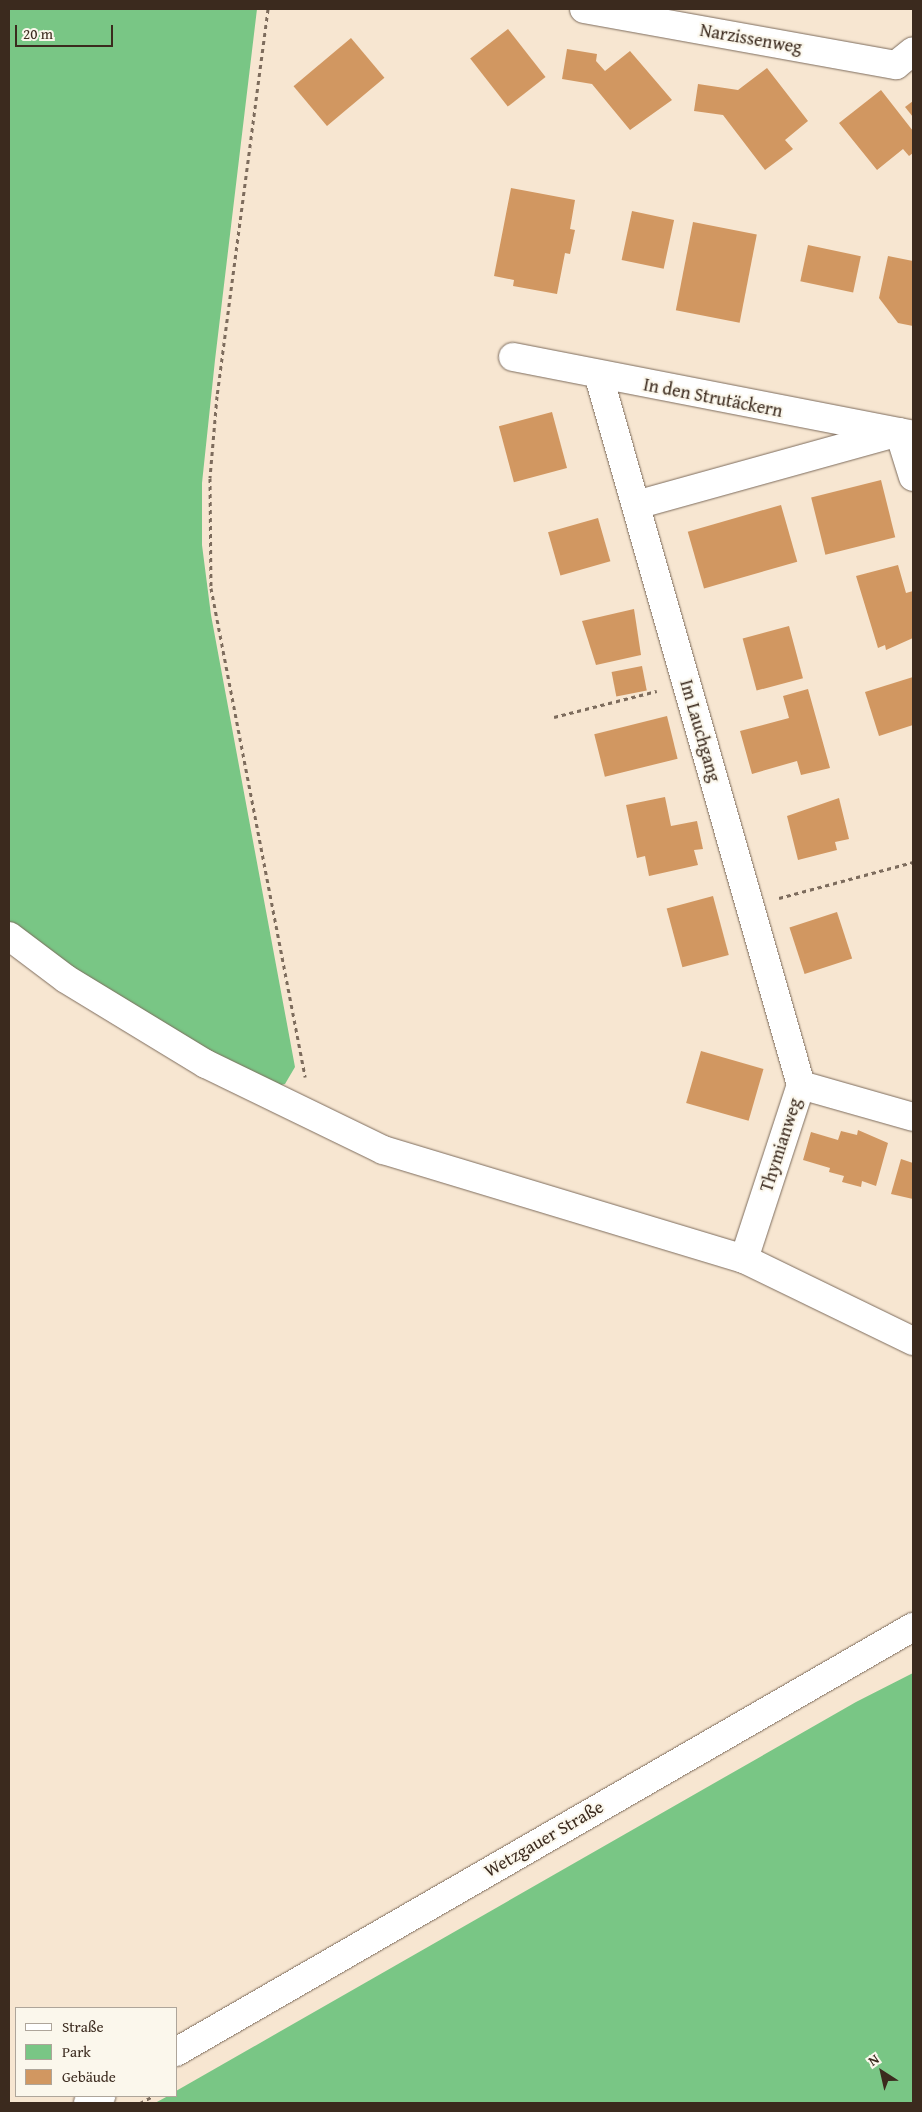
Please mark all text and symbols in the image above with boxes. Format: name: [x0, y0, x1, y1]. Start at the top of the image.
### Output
scale bar: [18, 15, 115, 47]
street label: Narzissenweg: [698, 19, 804, 59]
text: 20 m: [23, 23, 53, 44]
street label: In den Strutäckern: [642, 374, 784, 422]
street label: Im Lauchgang: [675, 677, 725, 785]
street label: Thymianweg: [756, 1095, 806, 1195]
street label: Wetzgauer Straße: [480, 1796, 608, 1882]
legend: [15, 2007, 178, 2097]
text: Straße: [62, 2016, 104, 2037]
text: Park: [62, 2041, 91, 2062]
north arrow: [857, 2047, 907, 2097]
text: N: [864, 2049, 883, 2071]
text: Gebäude: [62, 2066, 116, 2087]

